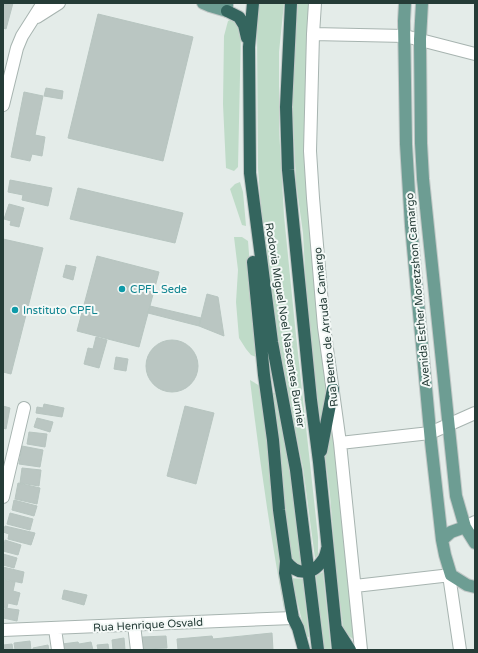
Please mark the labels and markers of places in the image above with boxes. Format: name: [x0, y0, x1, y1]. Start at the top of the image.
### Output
place label: CPFL Sede: [130, 283, 187, 296]
marker: CPFL Sede: [117, 284, 127, 294]
place label: Instituto CPFL: [23, 304, 98, 317]
marker: Instituto CPFL: [10, 305, 20, 315]

